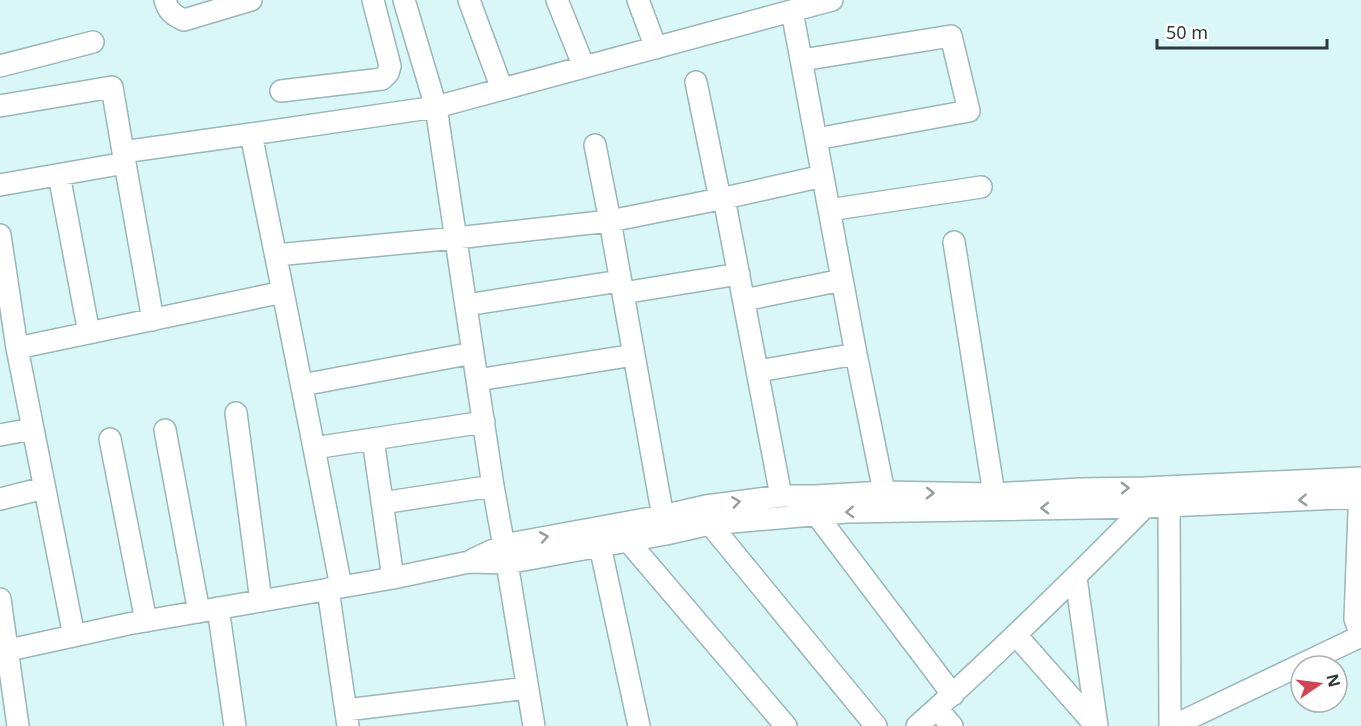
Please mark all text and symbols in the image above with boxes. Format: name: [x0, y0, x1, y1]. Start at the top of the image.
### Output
scale bar: [1157, 12, 1326, 50]
text: 50 m: [1166, 20, 1208, 44]
one-way arrow: [1120, 482, 1129, 494]
one-way arrow: [926, 487, 935, 499]
one-way arrow: [1298, 493, 1307, 506]
one-way arrow: [731, 496, 740, 508]
one-way arrow: [1040, 502, 1049, 514]
one-way arrow: [845, 506, 854, 519]
one-way arrow: [539, 532, 549, 544]
north arrow: [1289, 654, 1349, 714]
text: N: [1321, 671, 1346, 689]

